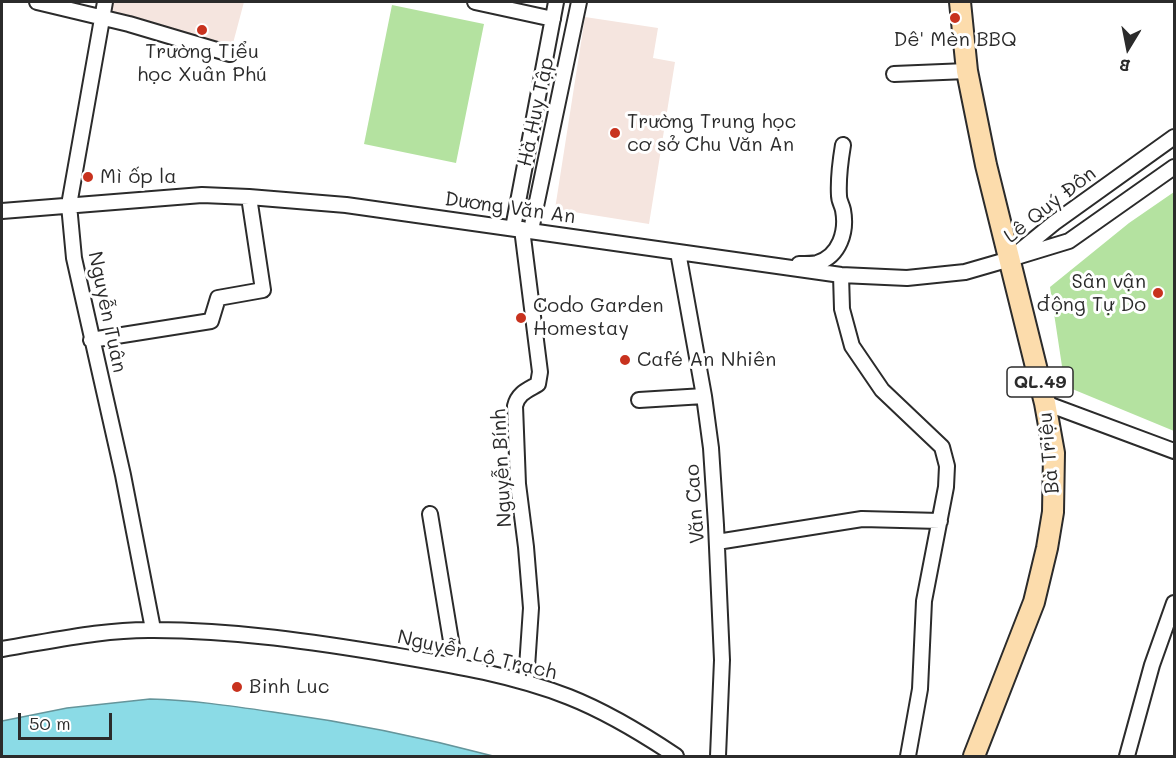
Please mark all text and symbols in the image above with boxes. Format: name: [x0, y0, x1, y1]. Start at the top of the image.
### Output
marker: Dê' Mèn BBQ: [948, 11, 962, 25]
north arrow: [1098, 18, 1158, 78]
marker: Trường Tiểu học Xuân Phú: [195, 23, 209, 37]
place label: Dê' Mèn BBQ: [893, 28, 1017, 52]
place label: Trường Tiểu học Xuân Phú: [137, 40, 267, 87]
street label: Hà Huy Tập: [513, 55, 559, 169]
text: B: [1118, 55, 1132, 77]
place label: Trường Trung học cơ sở Chu Văn An: [627, 110, 796, 157]
marker: Trường Trung học cơ sở Chu Văn An: [608, 126, 622, 140]
street label: Lê Quý Đôn: [999, 162, 1101, 248]
place label: Mì ốp la: [100, 165, 177, 189]
marker: Mì ốp la: [81, 170, 95, 184]
street label: Dương Văn An: [443, 187, 577, 229]
street label: Nguyễn Tuân: [82, 249, 132, 375]
place label: Sân vận động Tự Do: [1037, 270, 1146, 317]
marker: Sân vận động Tự Do: [1151, 286, 1165, 300]
place label: Codo Garden Homestay: [533, 294, 664, 341]
marker: Codo Garden Homestay: [514, 311, 528, 325]
place label: Café An Nhiên: [637, 348, 776, 372]
marker: Café An Nhiên: [618, 353, 632, 367]
road number: QL.49: [1007, 367, 1073, 397]
street label: Nguyễn Bính: [487, 408, 517, 528]
street label: Bà Triệu: [1033, 411, 1065, 495]
street label: Văn Cao: [680, 463, 710, 545]
street label: Nguyễn Lộ Trạch: [395, 625, 559, 685]
place label: Binh Luc: [249, 675, 330, 699]
marker: Binh Luc: [230, 680, 244, 694]
scale bar: [21, 701, 116, 739]
text: 50 m: [29, 711, 71, 735]

